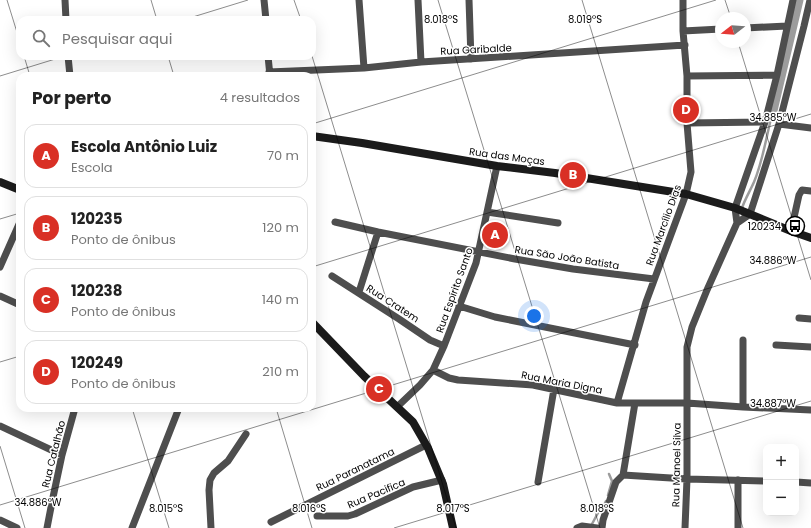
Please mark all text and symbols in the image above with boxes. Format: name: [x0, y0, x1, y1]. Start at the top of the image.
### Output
text: 8.018°S: [424, 12, 458, 27]
text: 8.019°S: [568, 12, 602, 27]
north arrow: [715, 12, 751, 48]
search box: [16, 16, 316, 60]
icon: search: [30, 27, 52, 49]
text: Pesquisar aqui: [62, 28, 172, 49]
street label: Rua Garibalde: [440, 40, 512, 59]
text: Por perto: [32, 86, 111, 110]
text: 4 resultados: [220, 88, 300, 107]
pin: D: [673, 95, 699, 125]
text: 34.885°W: [749, 110, 797, 125]
text: Escola Antônio Luiz: [71, 136, 217, 157]
street label: Rua das Moças: [468, 144, 546, 169]
text: A: [41, 146, 51, 165]
text: 70 m: [267, 146, 299, 165]
text: Escola: [71, 158, 113, 177]
pin: B: [560, 160, 586, 190]
street label: Rua Marcílio Dias: [642, 183, 685, 268]
text: 120235: [71, 208, 122, 229]
bus stop icon: 120234: [784, 215, 806, 237]
text: B: [42, 218, 50, 237]
text: 120 m: [262, 218, 299, 237]
place label: 120234: [748, 219, 781, 234]
pin: A: [482, 220, 508, 250]
text: Ponto de ônibus: [71, 230, 176, 249]
street label: Rua São João Batista: [514, 242, 620, 273]
street label: Rua Espírito Santo: [432, 246, 477, 335]
text: 34.886°W: [749, 253, 797, 268]
text: 120238: [71, 280, 122, 301]
street label: Rua Cratem: [363, 281, 422, 326]
text: C: [41, 290, 51, 309]
text: 140 m: [262, 290, 299, 309]
text: Ponto de ônibus: [71, 302, 176, 321]
your location: [524, 306, 544, 326]
text: 120249: [71, 352, 123, 373]
text: D: [41, 362, 51, 381]
text: 210 m: [262, 362, 299, 381]
street label: Rua Maria Digna: [520, 367, 604, 398]
text: Ponto de ônibus: [71, 374, 176, 393]
pin: C: [366, 374, 392, 404]
text: 34.887°W: [750, 396, 796, 411]
street label: Rua Catalhão: [38, 419, 69, 489]
street label: Rua Manoel Silva: [668, 423, 685, 507]
street label: Rua Paranatama: [313, 444, 397, 495]
map controls: [763, 444, 799, 516]
button: +: [763, 444, 799, 480]
street label: Rua Pacifica: [345, 475, 407, 512]
button: −: [763, 480, 799, 516]
text: 34.886°W: [14, 495, 62, 510]
text: 8.015°S: [149, 501, 183, 516]
text: 8.016°S: [292, 501, 326, 516]
text: 8.017°S: [436, 501, 470, 516]
text: 8.018°S: [580, 501, 614, 516]

